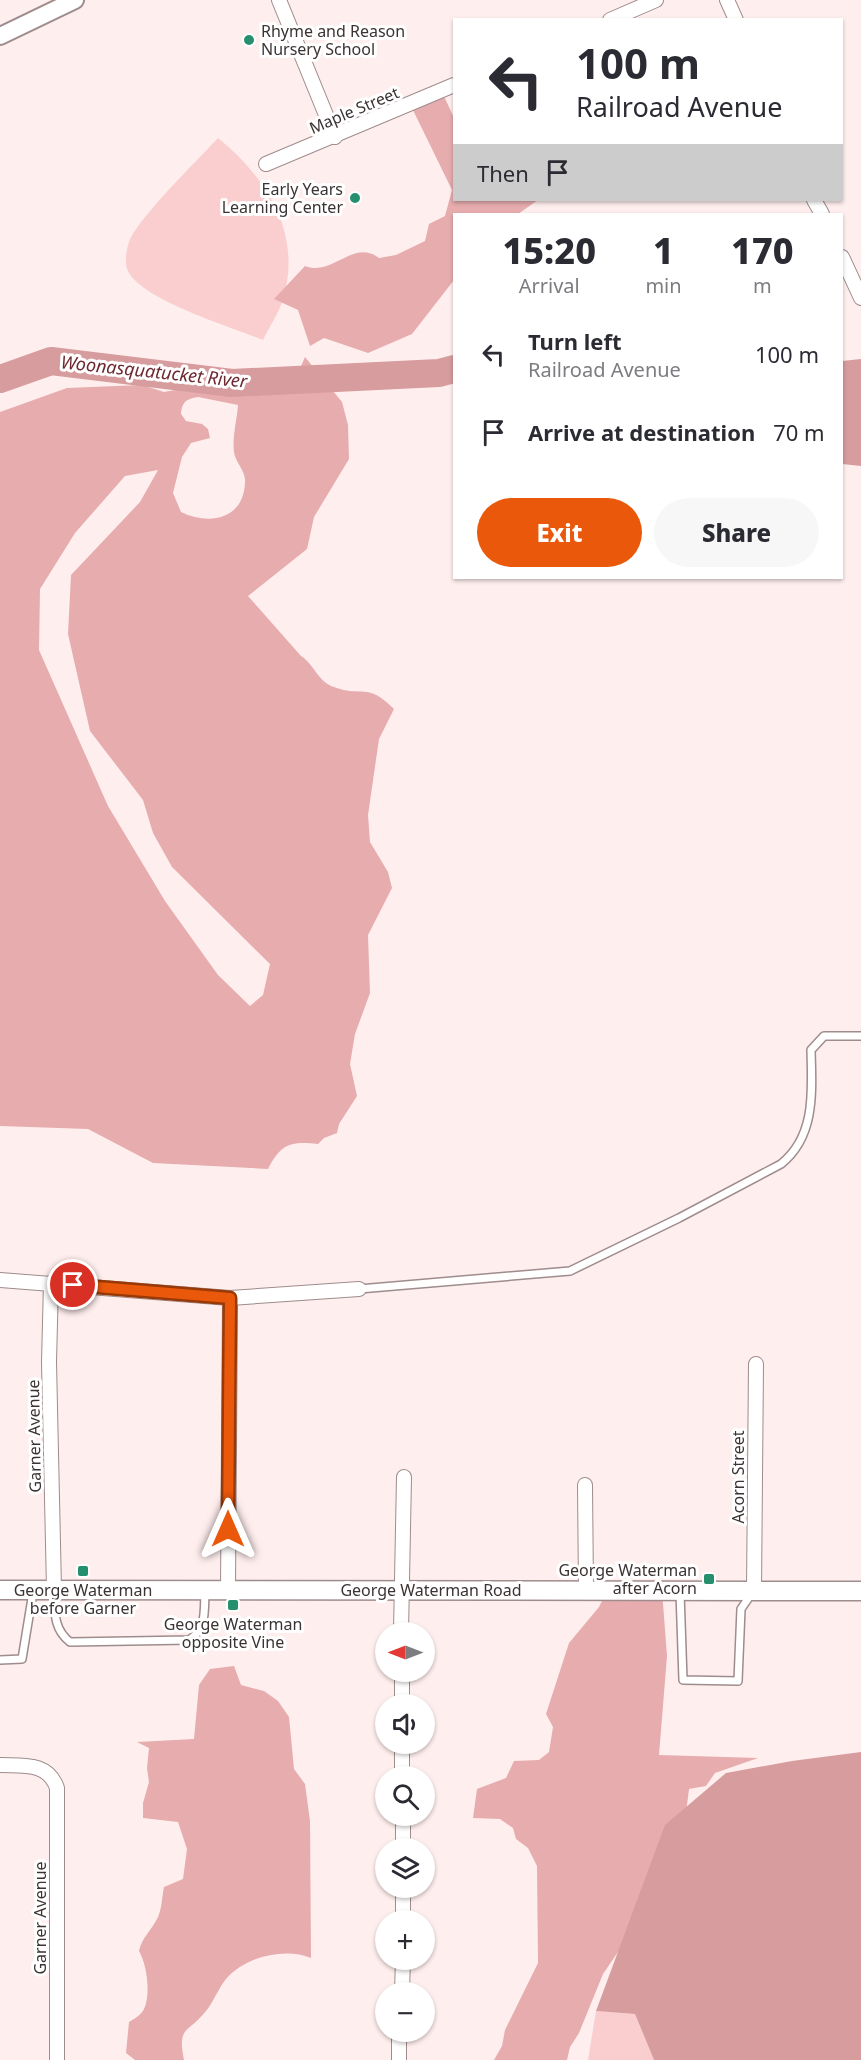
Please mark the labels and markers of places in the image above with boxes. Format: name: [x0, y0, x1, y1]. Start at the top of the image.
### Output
place label: Rhyme and Reason Nursery School: [261, 20, 405, 60]
marker: Rhyme and Reason Nursery School: [242, 33, 256, 47]
place label: Early Years Learning Center: [222, 178, 343, 218]
marker: Early Years Learning Center: [348, 191, 362, 205]
pin: [47, 1259, 98, 1310]
place label: George Waterman after Acorn: [558, 1559, 697, 1599]
marker: George Waterman before Garner: [76, 1564, 90, 1578]
marker: George Waterman after Acorn: [702, 1572, 716, 1586]
place label: George Waterman before Garner: [14, 1579, 152, 1619]
marker: George Waterman opposite Vine: [226, 1598, 240, 1612]
place label: George Waterman opposite Vine: [164, 1613, 302, 1653]

